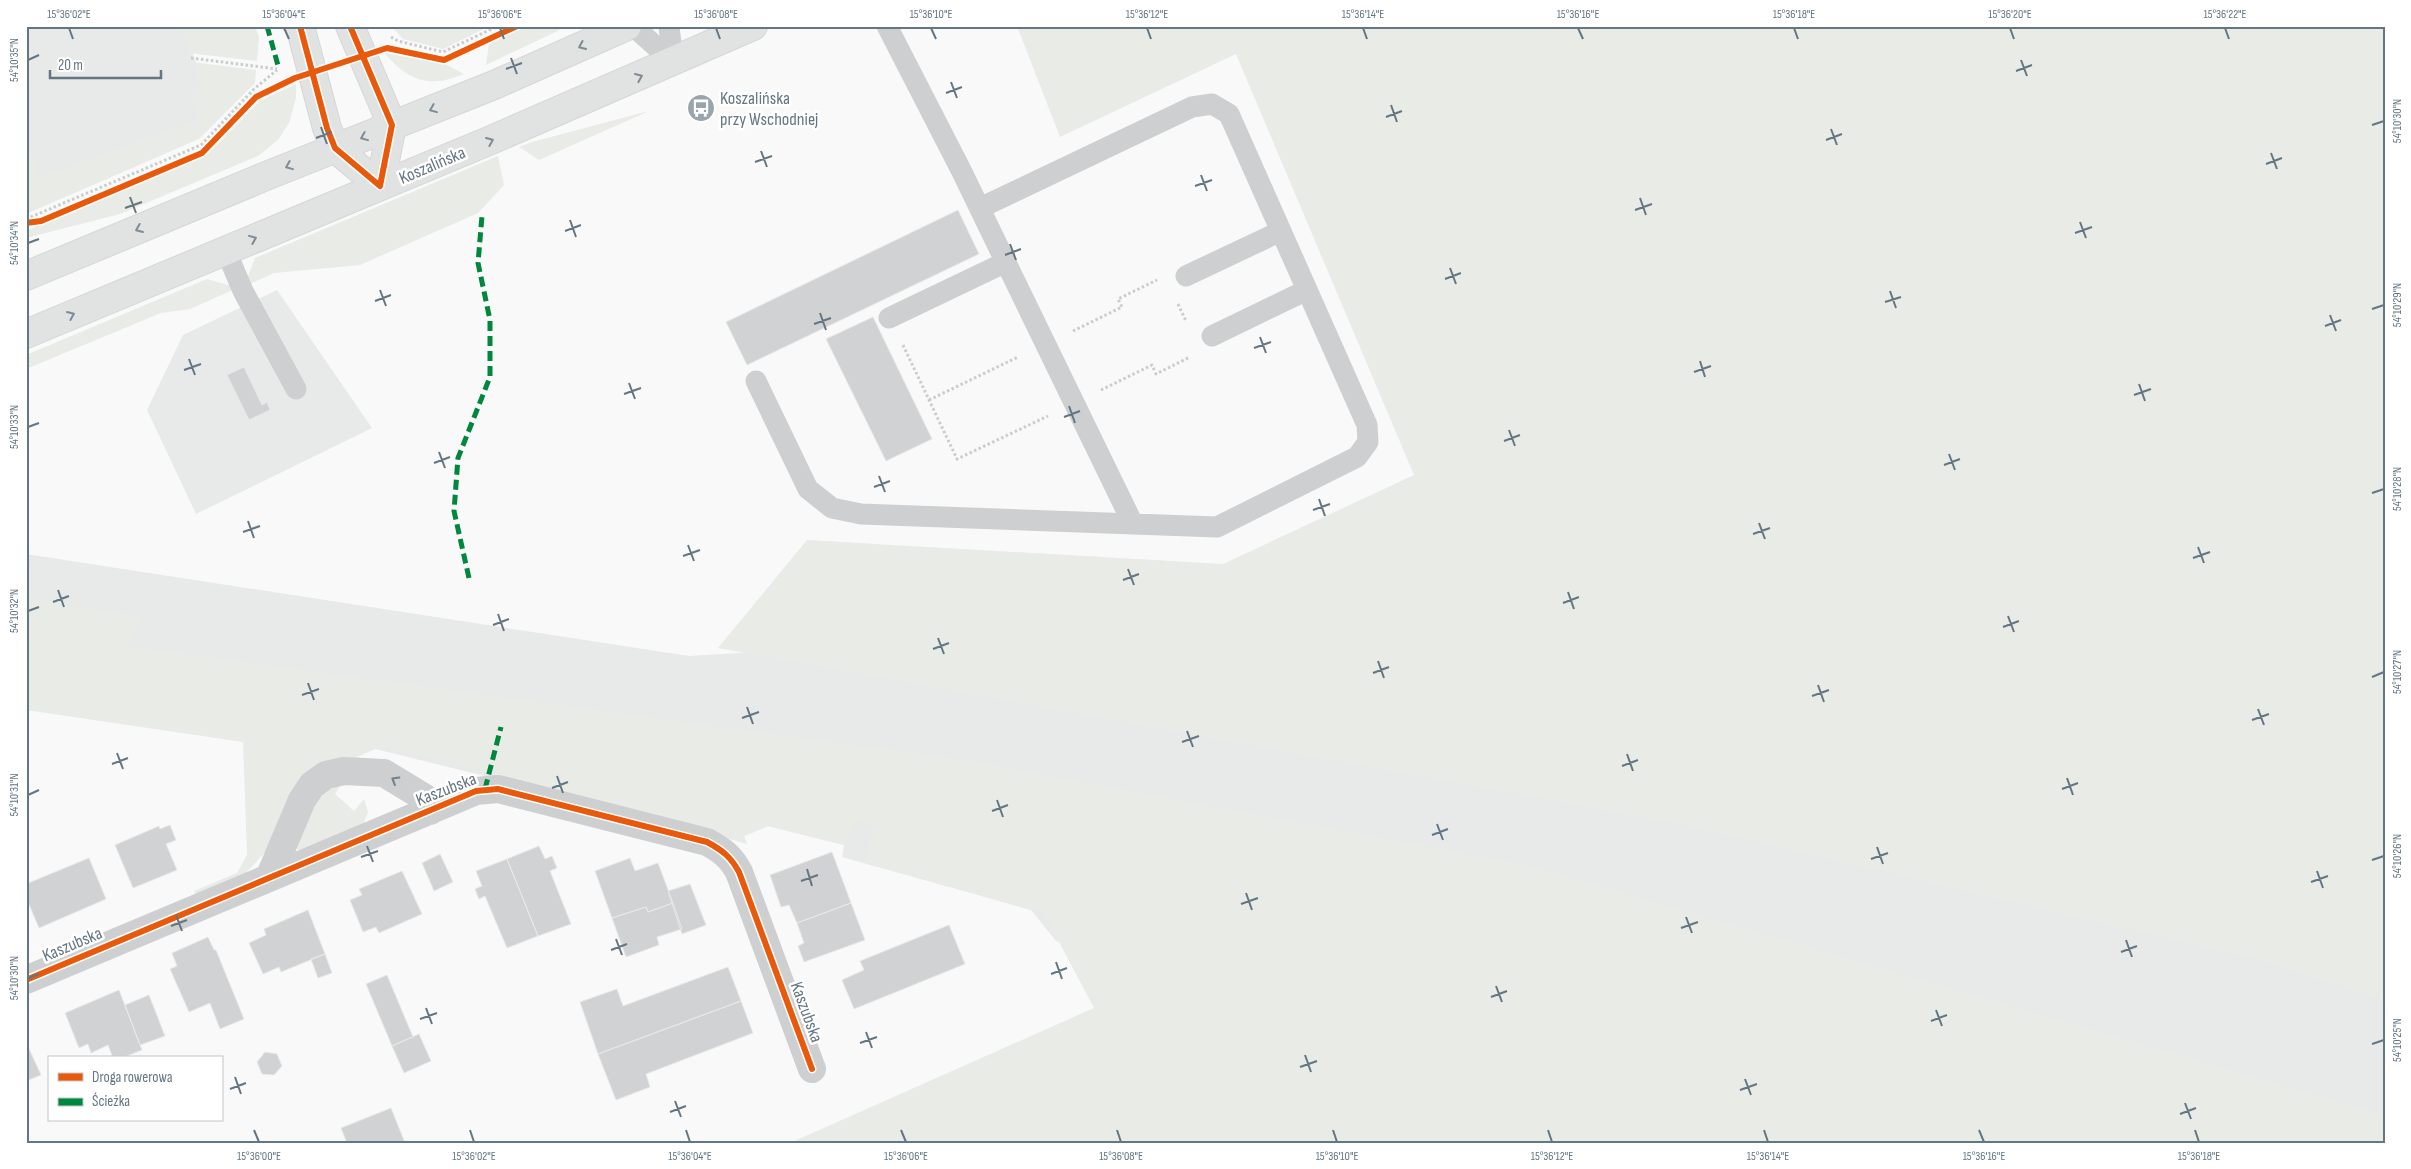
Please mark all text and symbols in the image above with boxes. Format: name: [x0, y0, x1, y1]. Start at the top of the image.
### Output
text: 15°36'02"E: [47, 7, 91, 22]
text: 15°36'04"E: [262, 7, 306, 22]
text: 15°36'06"E: [478, 7, 522, 22]
text: 15°36'08"E: [694, 7, 738, 22]
text: 15°36'10"E: [910, 7, 952, 22]
text: 15°36'12"E: [1126, 7, 1168, 22]
text: 15°36'14"E: [1342, 7, 1384, 22]
text: 15°36'16"E: [1557, 7, 1599, 22]
text: 15°36'18"E: [1773, 7, 1815, 22]
text: 15°36'20"E: [1988, 7, 2032, 22]
text: 15°36'22"E: [2203, 7, 2247, 22]
text: 54°10'35"N: [7, 38, 22, 82]
one-way arrow: [578, 40, 587, 50]
scale bar: [50, 48, 161, 80]
text: 20 m: [58, 56, 83, 75]
one-way arrow: [634, 72, 643, 83]
place label: Koszalińska przy Wschodniej: [720, 88, 818, 130]
bus stop icon: Koszalińska przy Wschodniej: [686, 93, 716, 123]
text: 54°10'30"N: [2390, 99, 2405, 143]
one-way arrow: [429, 103, 437, 113]
one-way arrow: [360, 131, 368, 141]
one-way arrow: [485, 136, 494, 147]
street label: Koszalińska: [396, 142, 469, 189]
one-way arrow: [285, 160, 294, 171]
text: 54°10'34"N: [7, 221, 22, 265]
one-way arrow: [135, 223, 144, 233]
one-way arrow: [249, 235, 257, 245]
text: 54°10'29"N: [2390, 283, 2405, 327]
one-way arrow: [66, 311, 75, 322]
text: 54°10'33"N: [7, 405, 22, 449]
text: 54°10'28"N: [2390, 467, 2405, 511]
text: 54°10'32"N: [7, 589, 22, 633]
text: 54°10'27"N: [2390, 650, 2405, 694]
street label: Kaszubska: [413, 768, 479, 811]
text: 54°10'31"N: [7, 773, 22, 817]
one-way arrow: [392, 776, 401, 786]
text: 54°10'26"N: [2390, 834, 2405, 878]
street label: Kaszubska: [39, 922, 105, 966]
text: 54°10'30"N: [7, 956, 22, 1000]
street label: Kaszubska: [786, 979, 827, 1045]
text: 54°10'25"N: [2390, 1018, 2405, 1062]
legend: [48, 1056, 222, 1122]
text: Droga rowerowa: [92, 1068, 173, 1087]
text: Ścieżka: [92, 1092, 130, 1111]
text: 15°36'00"E: [237, 1149, 281, 1164]
text: 15°36'02"E: [452, 1149, 496, 1164]
text: 15°36'04"E: [668, 1149, 712, 1164]
text: 15°36'06"E: [884, 1149, 928, 1164]
text: 15°36'08"E: [1099, 1149, 1143, 1164]
text: 15°36'10"E: [1316, 1149, 1358, 1164]
text: 15°36'12"E: [1531, 1149, 1573, 1164]
text: 15°36'14"E: [1747, 1149, 1789, 1164]
text: 15°36'16"E: [1963, 1149, 2005, 1164]
text: 15°36'18"E: [2178, 1149, 2220, 1164]

